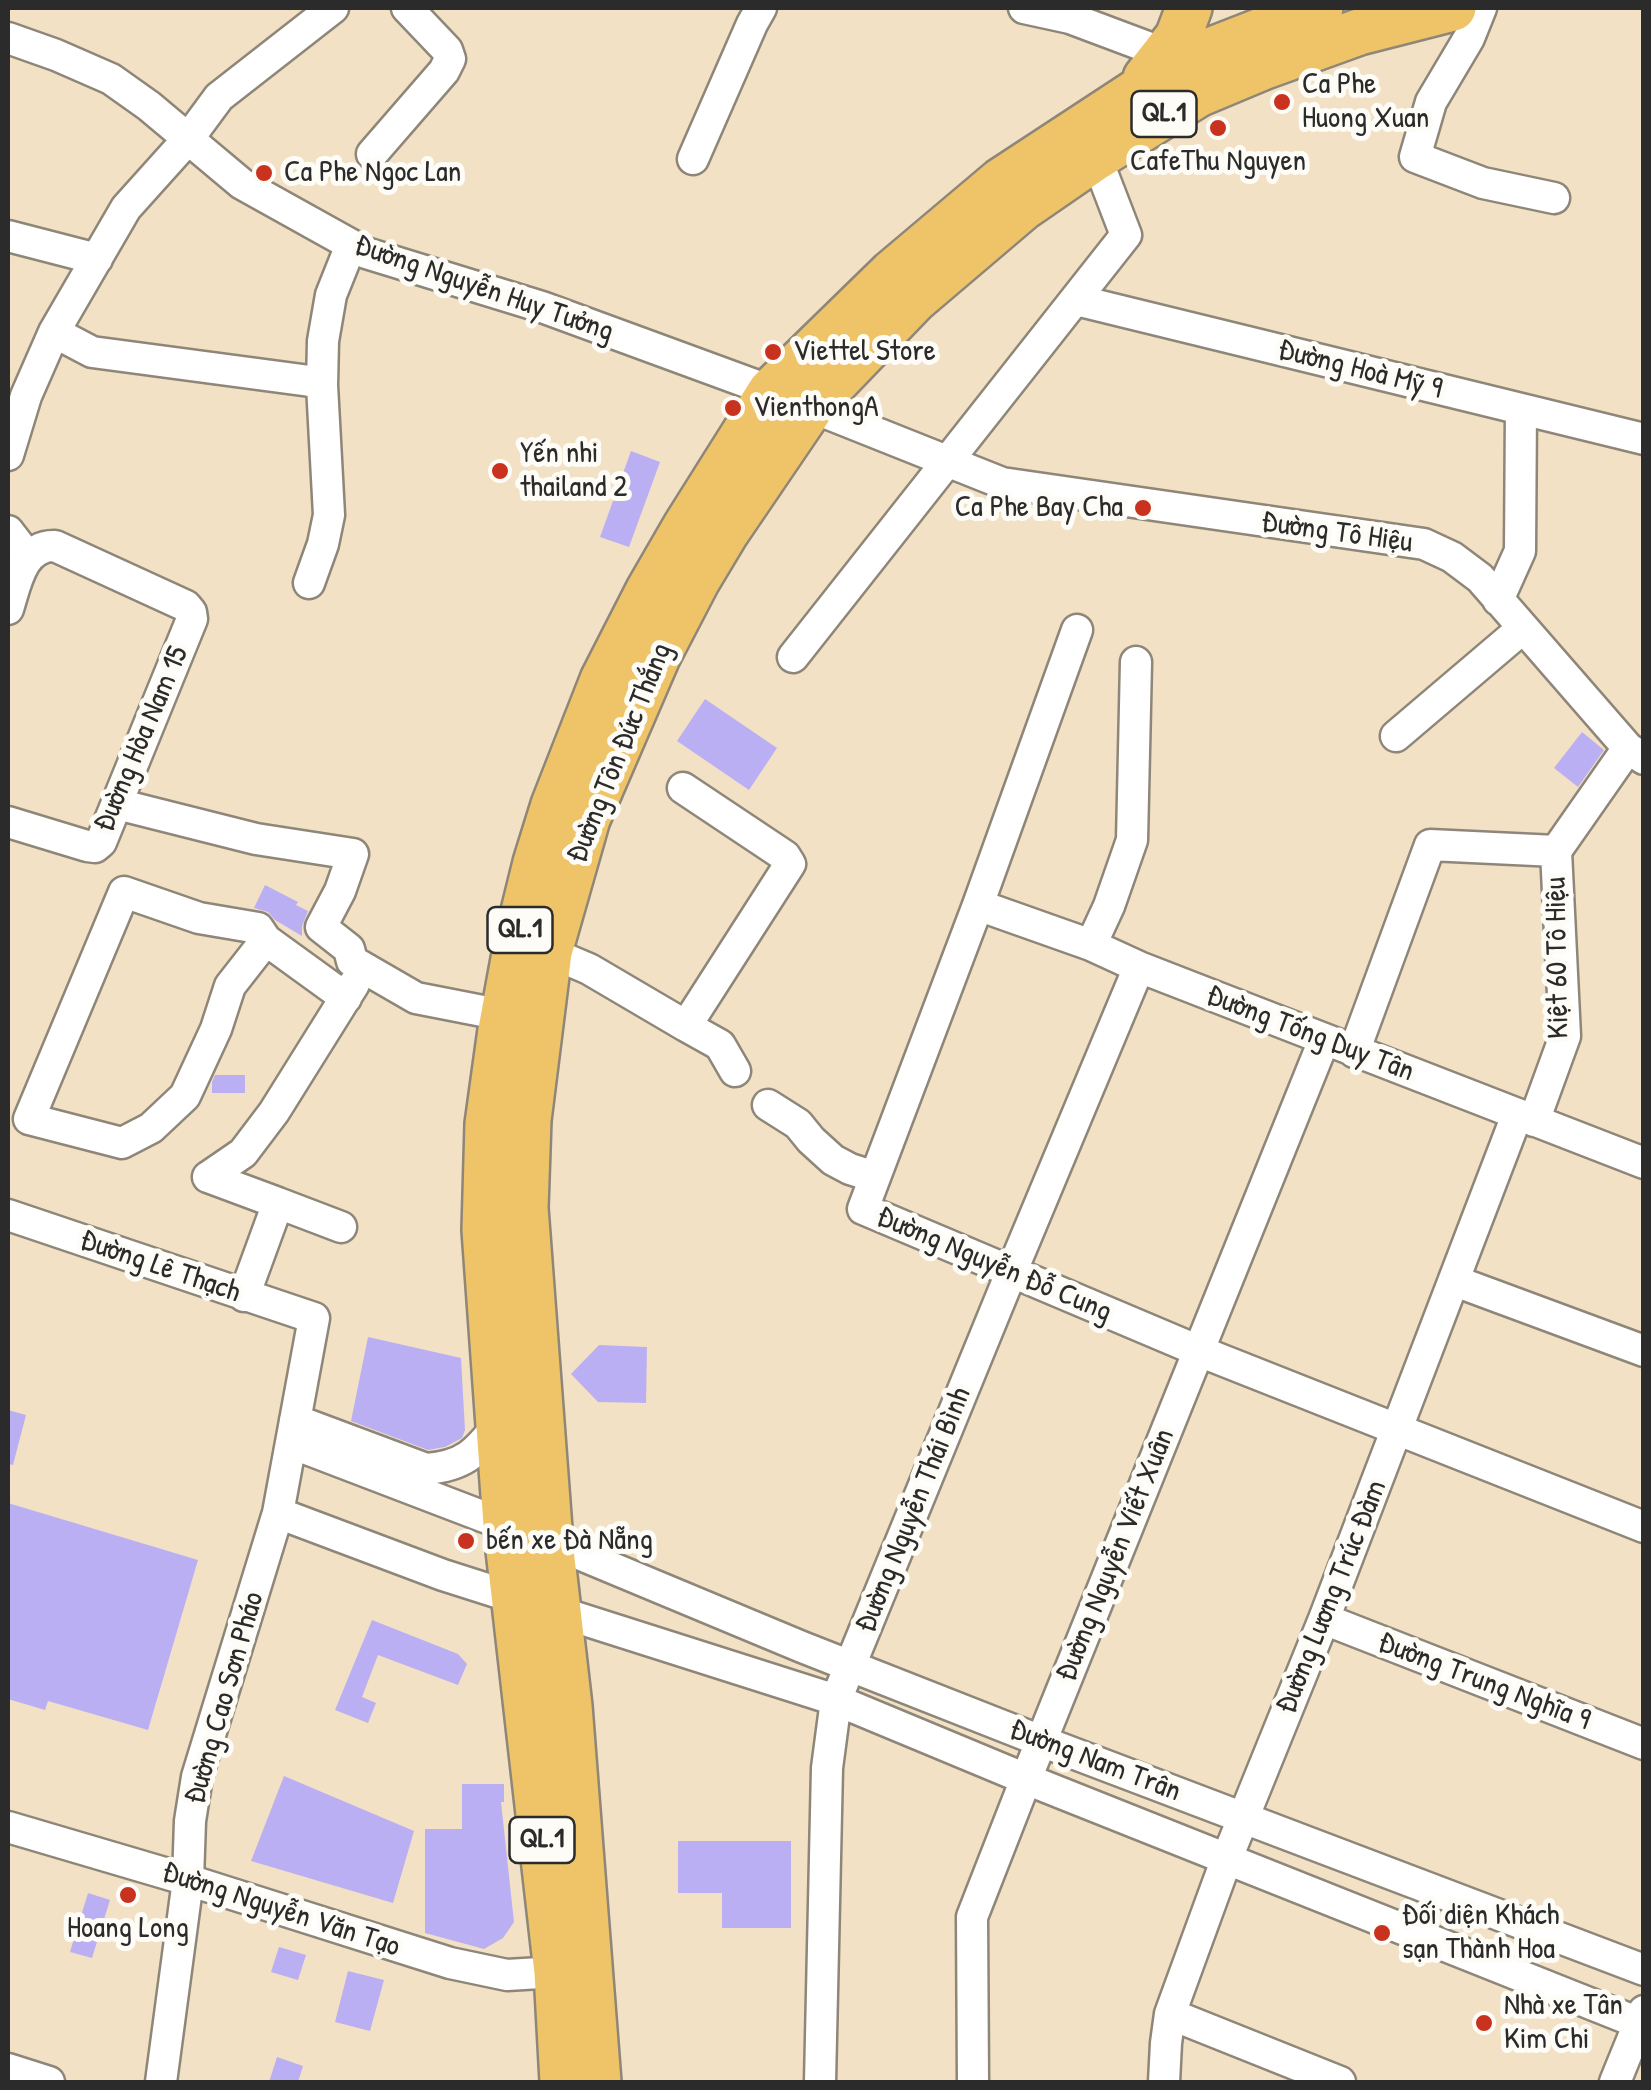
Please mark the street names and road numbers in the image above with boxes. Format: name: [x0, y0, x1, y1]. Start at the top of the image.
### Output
road number: QL.1: [1132, 91, 1196, 137]
street label: Đường Nguyễn Huy Tưởng: [350, 228, 618, 350]
street label: Đường Hoà Mỹ 9: [1274, 332, 1446, 408]
street label: Đường Tô Hiệu: [1259, 505, 1415, 561]
street label: Đường Tôn Đức Thắng: [560, 638, 680, 868]
street label: Đường Hòa Nam 15: [87, 641, 197, 837]
street label: Kiệt 60 Tô Hiệu: [1539, 877, 1577, 1039]
road number: QL.1: [488, 907, 552, 953]
street label: Đường Tống Duy Tân: [1201, 978, 1419, 1090]
street label: Đường Nguyễn Đỗ Cung: [871, 1199, 1117, 1331]
street label: Đường Lê Thạch: [75, 1223, 245, 1311]
street label: Đường Nguyễn Thái Bình: [848, 1382, 980, 1638]
street label: Đường Nguyễn Viết Xuân: [1049, 1424, 1183, 1686]
street label: Đường Lương Trúc Đàm: [1269, 1475, 1395, 1719]
street label: Đường Cao Sơn Pháo: [178, 1588, 272, 1808]
street label: Đường Trung Nghĩa 9: [1373, 1625, 1595, 1739]
street label: Đường Nam Trân: [1004, 1712, 1186, 1810]
road number: QL.1: [510, 1817, 574, 1863]
street label: Đường Nguyễn Văn Tạo: [158, 1855, 404, 1965]

